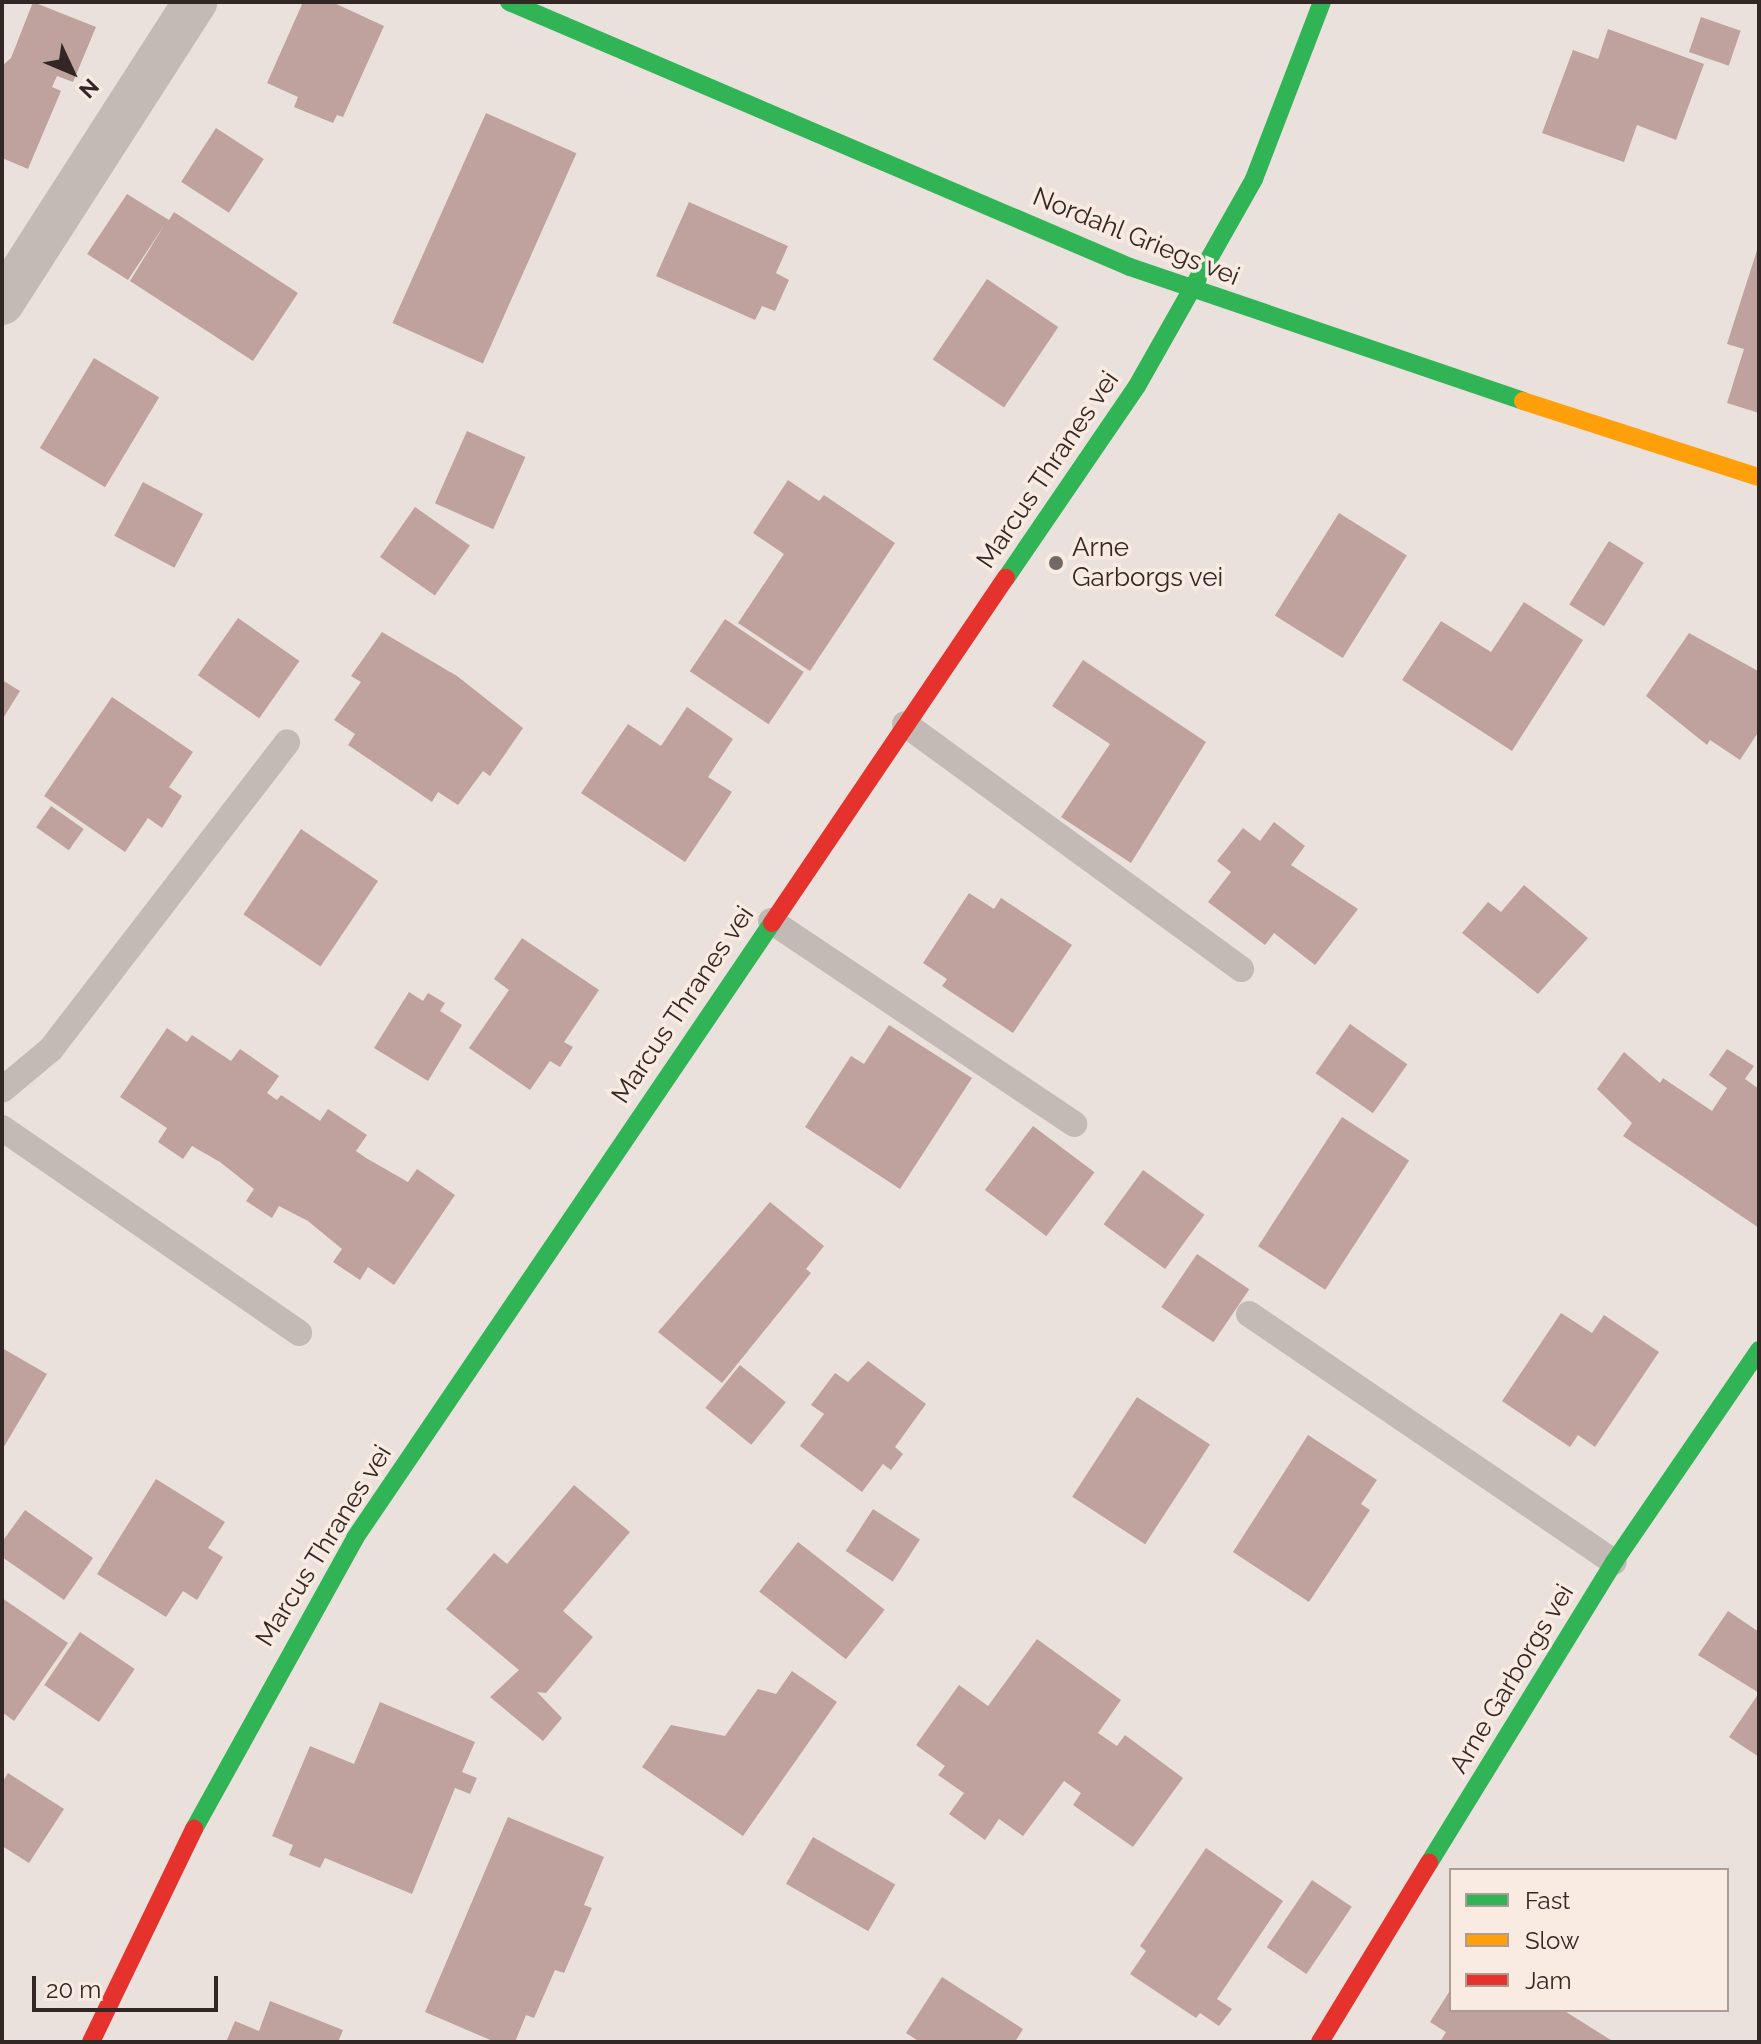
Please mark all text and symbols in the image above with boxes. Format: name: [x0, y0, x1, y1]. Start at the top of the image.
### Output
north arrow: [32, 32, 112, 112]
text: N: [74, 74, 104, 104]
street label: Nordahl Griegs vei: [1027, 181, 1245, 293]
street label: Marcus Thranes vei: [970, 365, 1126, 575]
place label: Arne Garborgs vei: [1072, 532, 1224, 594]
marker: Arne Garborgs vei: [1047, 554, 1065, 572]
street label: Marcus Thranes vei: [605, 900, 761, 1110]
street label: Marcus Thranes vei: [249, 1439, 399, 1653]
street label: Arne Garborgs vei: [1443, 1579, 1581, 1779]
legend: [1449, 1868, 1729, 2012]
text: Fast: [1525, 1886, 1570, 1915]
text: Slow: [1525, 1926, 1579, 1955]
scale bar: [36, 1960, 222, 2010]
text: Jam: [1525, 1966, 1571, 1995]
text: 20 m: [46, 1975, 101, 2004]

